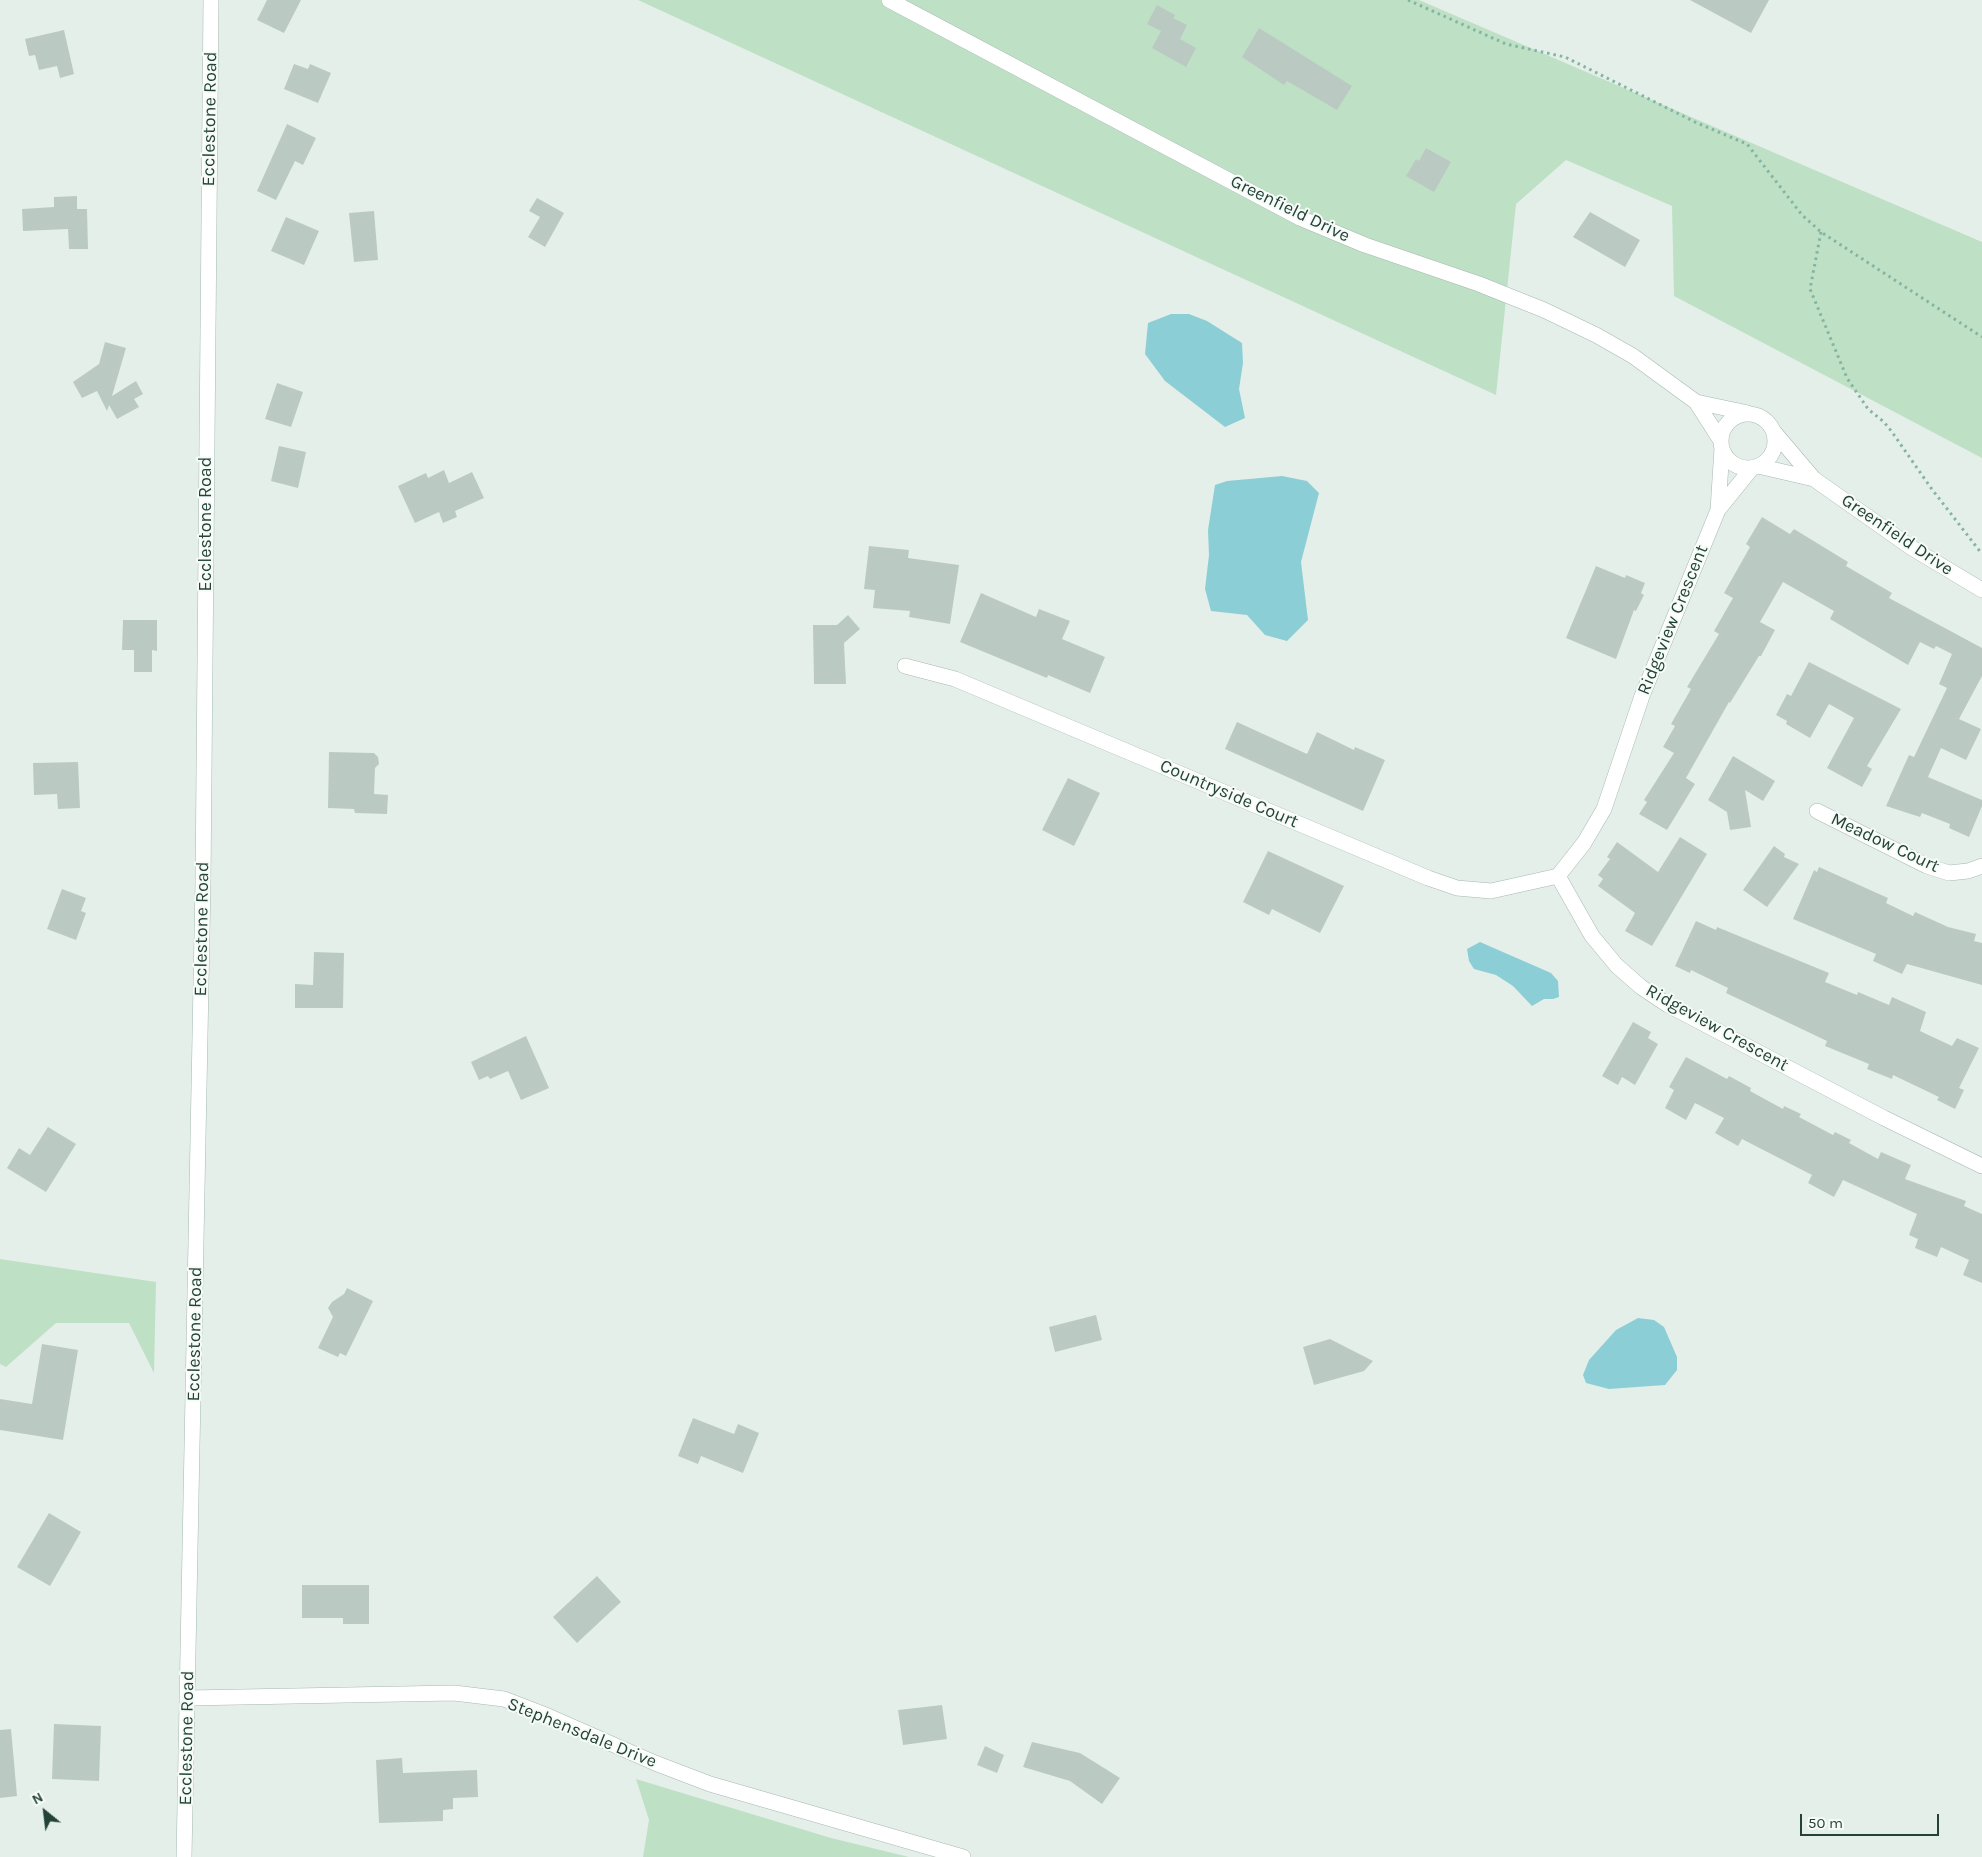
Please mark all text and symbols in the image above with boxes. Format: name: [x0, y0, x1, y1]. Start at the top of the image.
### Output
street label: Ecclestone Road: [198, 51, 222, 187]
street label: Greenfield Drive: [1227, 171, 1353, 247]
street label: Ecclestone Road: [195, 457, 217, 591]
street label: Greenfield Drive: [1837, 490, 1957, 580]
street label: Ridgeview Crescent: [1633, 542, 1713, 698]
street label: Countryside Court: [1157, 755, 1301, 833]
street label: Meadow Court: [1827, 808, 1943, 878]
street label: Ecclestone Road: [190, 861, 214, 997]
street label: Ridgeview Crescent: [1642, 980, 1792, 1076]
street label: Ecclestone Road: [183, 1266, 207, 1402]
street label: Ecclestone Road: [175, 1670, 199, 1806]
street label: Stephensdale Drive: [504, 1693, 660, 1773]
north arrow: [20, 1787, 70, 1837]
text: N: [29, 1789, 46, 1808]
scale bar: [1802, 1804, 1941, 1836]
text: 50 m: [1808, 1814, 1843, 1832]

